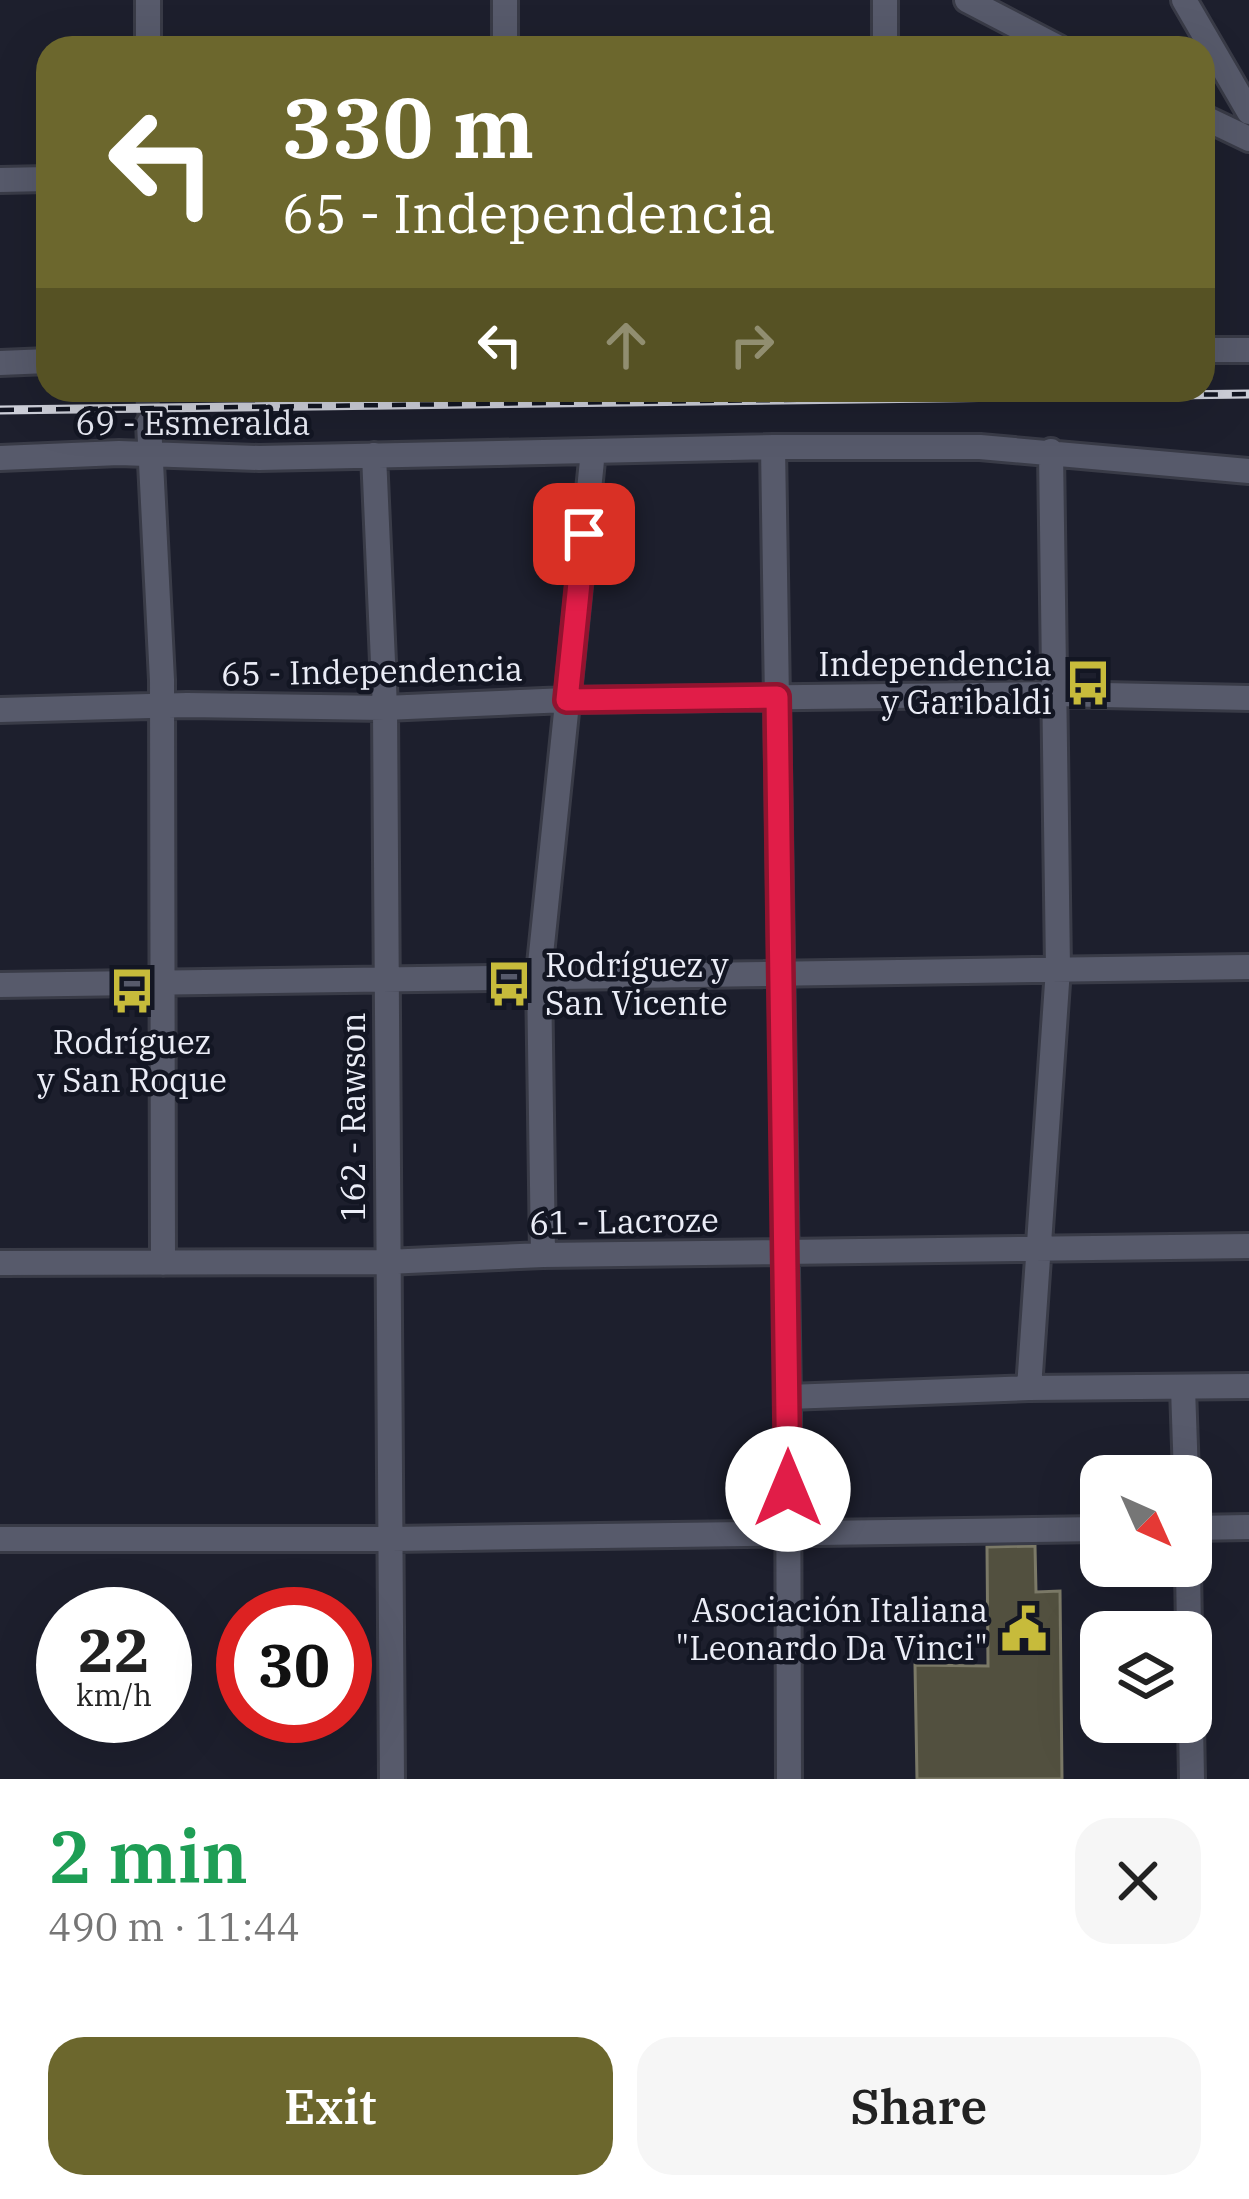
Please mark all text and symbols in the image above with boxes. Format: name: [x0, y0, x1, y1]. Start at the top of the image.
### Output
text: 330 m: [282, 72, 534, 181]
icon: left: [84, 84, 240, 240]
text: 65 - Independencia: [282, 178, 776, 248]
icon: left: [467, 312, 533, 378]
icon: ahead: [593, 312, 659, 378]
icon: right: [719, 312, 785, 378]
street label: 69 - Esmeralda: [76, 401, 310, 444]
pin: [533, 483, 635, 585]
icon: arrive: [551, 501, 617, 567]
place label: Independencia y Garibaldi: [818, 642, 1052, 723]
street label: 65 - Independencia: [221, 646, 523, 695]
bus stop icon: Independencia y Garibaldi: [1063, 658, 1113, 708]
place label: Rodríguez y San Vicente: [545, 943, 729, 1024]
bus stop icon: Rodríguez y San Vicente: [484, 959, 534, 1009]
bus stop icon: Rodríguez y San Roque: [107, 966, 157, 1016]
street label: 162 - Rawson: [331, 1013, 374, 1222]
place label: Rodríguez y San Roque: [37, 1020, 227, 1101]
street label: 61 - Lacroze: [529, 1197, 719, 1244]
position arrow: [725, 1426, 851, 1552]
north arrow: [1080, 1455, 1212, 1587]
map controls: [1080, 1455, 1212, 1743]
speed limit sign: 30: [216, 1587, 372, 1743]
place label: Asociación Italiana "Leonardo Da Vinci": [676, 1588, 988, 1669]
public building icon: Asociación Italiana "Leonardo Da Vinci": [999, 1604, 1049, 1654]
text: 22: [78, 1610, 150, 1689]
button: layers: [1080, 1611, 1212, 1743]
text: km/h: [76, 1675, 152, 1714]
text: 2 min: [48, 1809, 248, 1903]
button: close: [1075, 1818, 1201, 1944]
text: 490 m · 11:44: [48, 1901, 300, 1952]
button: Exit: [48, 2037, 613, 2175]
button: Share: [637, 2037, 1201, 2175]

